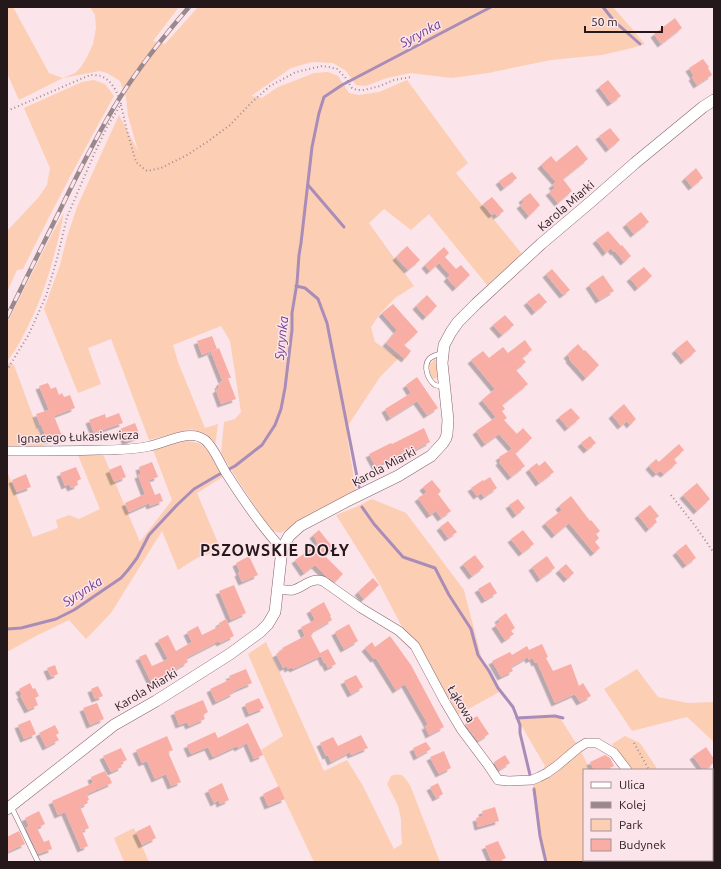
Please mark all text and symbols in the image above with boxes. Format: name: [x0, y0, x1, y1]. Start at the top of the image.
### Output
scale bar: [585, 8, 662, 34]
text: 50 m: [591, 15, 618, 28]
water label: Syrynka: [396, 16, 443, 50]
street label: Karola Miarki: [535, 178, 596, 234]
water label: Syrynka: [272, 315, 290, 362]
street label: Ignacego Łukasiewicza: [17, 428, 139, 445]
street label: Karola Miarki: [350, 444, 418, 489]
district label: PSZOWSKIE DOŁY: [200, 541, 350, 559]
water label: Syrynka: [59, 573, 104, 609]
street label: Karola Miarki: [112, 666, 179, 713]
street label: Łąkowa: [445, 683, 478, 725]
legend: [583, 769, 713, 861]
text: Ulica: [619, 778, 645, 791]
text: Kolej: [619, 798, 646, 811]
text: Park: [619, 818, 643, 831]
text: Budynek: [619, 838, 666, 851]

